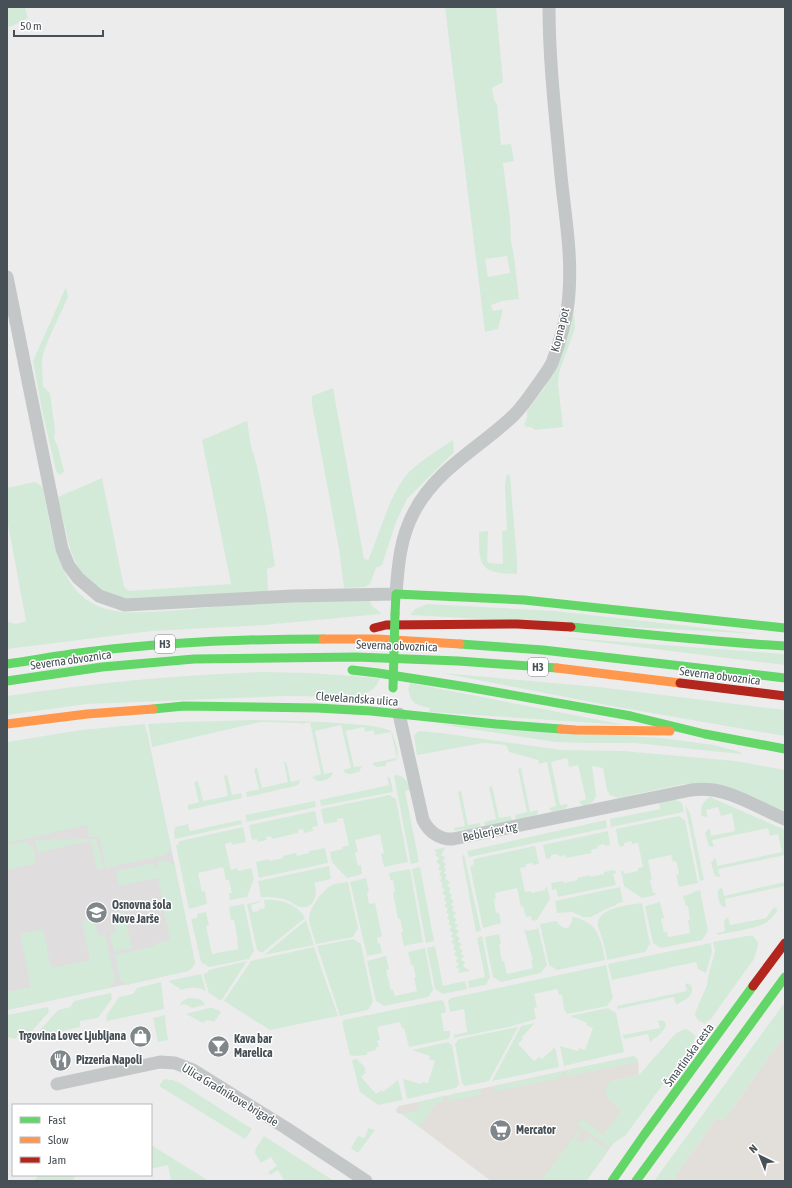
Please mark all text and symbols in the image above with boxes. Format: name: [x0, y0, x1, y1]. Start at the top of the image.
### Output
scale bar: [14, 12, 103, 38]
text: 50 m: [20, 19, 42, 33]
street label: Kopna pot: [548, 306, 572, 353]
road number: H3: [155, 635, 175, 653]
street label: Severna obvoznica: [356, 638, 438, 654]
street label: Severna obvoznica: [30, 647, 112, 673]
road number: H3: [528, 658, 548, 676]
street label: Severna obvoznica: [679, 664, 761, 688]
street label: Clevelandska ulica: [315, 689, 399, 709]
street label: Beblerjev trg: [461, 819, 519, 845]
place label: Osnovna šola Nove Jarše: [112, 898, 172, 926]
school or university icon: Osnovna šola Nove Jarše: [83, 899, 109, 925]
street label: Šmartinska cesta: [661, 1021, 717, 1089]
shop icon: Trgovina Lovec Ljubljana: [128, 1023, 154, 1049]
place label: Trgovina Lovec Ljubljana: [19, 1029, 126, 1043]
place label: Kava bar Marelica: [234, 1032, 273, 1060]
bar icon: Kava bar Marelica: [206, 1033, 232, 1059]
restaurant icon: Pizzeria Napoli: [47, 1047, 73, 1073]
place label: Pizzeria Napoli: [76, 1053, 142, 1067]
street label: Ulica Gradnikove brigade: [179, 1061, 281, 1129]
legend: [12, 1104, 152, 1176]
text: Fast: [48, 1113, 66, 1127]
supermarket icon: Mercator: [487, 1117, 513, 1143]
place label: Mercator: [516, 1123, 556, 1137]
text: Slow: [48, 1133, 69, 1147]
north arrow: [740, 1136, 780, 1176]
text: N: [747, 1142, 760, 1155]
text: Jam: [48, 1153, 66, 1167]

